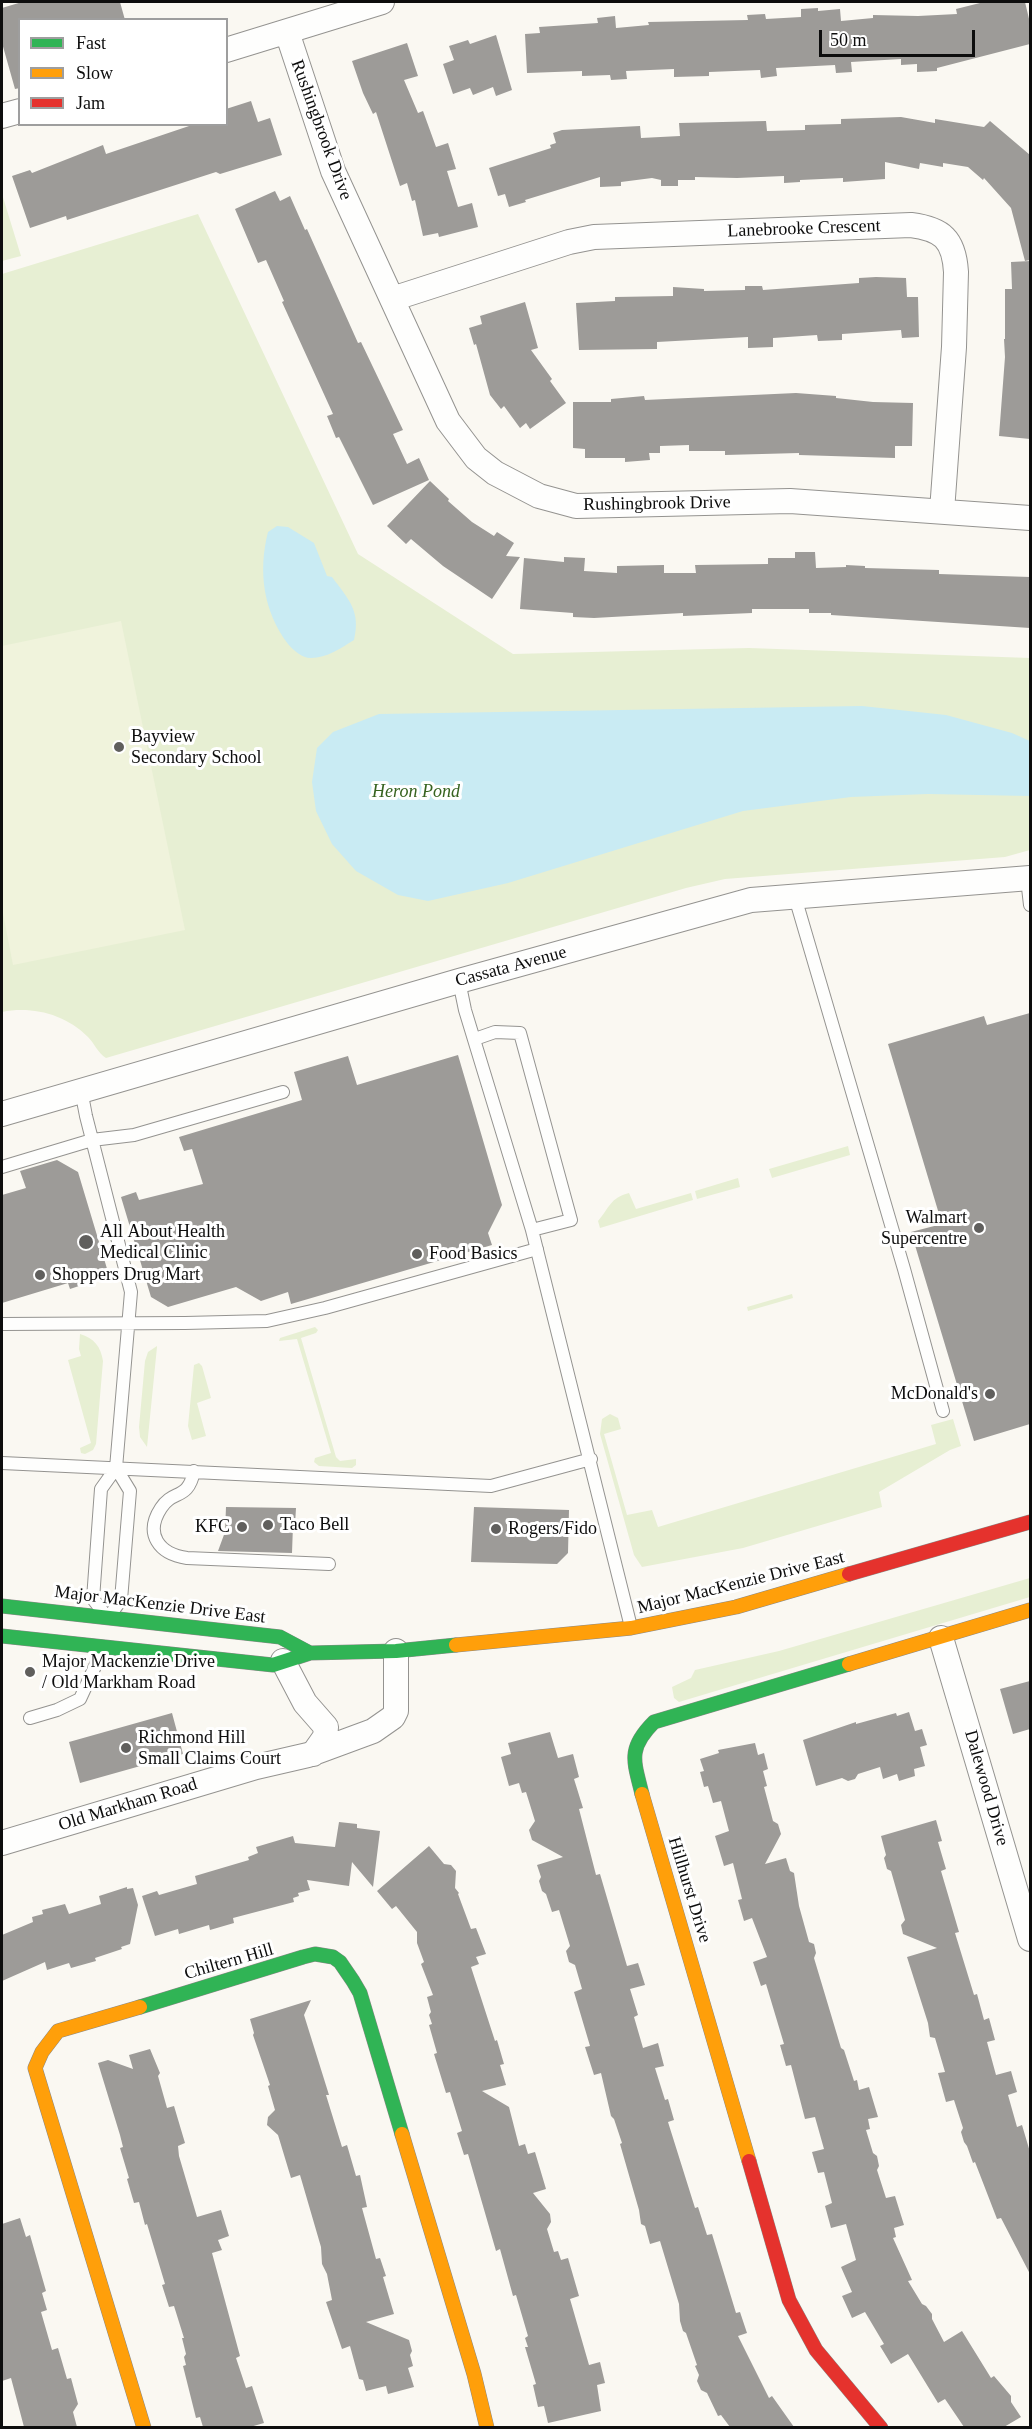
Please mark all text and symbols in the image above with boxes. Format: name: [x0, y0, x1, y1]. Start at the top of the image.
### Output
legend: [18, 18, 228, 126]
scale bar: [822, 18, 978, 56]
text: 50 m: [830, 30, 867, 50]
text: Fast: [76, 33, 106, 53]
street label: Rushingbrook Drive: [286, 57, 356, 203]
text: Slow: [76, 63, 113, 83]
text: Jam: [76, 93, 105, 113]
street label: Lanebrooke Crescent: [727, 216, 881, 242]
street label: Rushingbrook Drive: [583, 492, 731, 516]
place label: Bayview Secondary School: [131, 726, 261, 768]
marker: Bayview Secondary School: [112, 740, 126, 754]
park label: Heron Pond: [372, 781, 460, 803]
street label: Cassata Avenue: [453, 942, 569, 992]
place label: Walmart Supercentre: [881, 1207, 967, 1250]
place label: All About Health Medical Clinic: [100, 1221, 225, 1264]
marker: Walmart Supercentre: [972, 1221, 986, 1235]
marker: All About Health Medical Clinic: [77, 1233, 95, 1251]
place label: Food Basics: [429, 1243, 518, 1265]
marker: Food Basics: [410, 1247, 424, 1261]
place label: Shoppers Drug Mart: [52, 1264, 200, 1286]
marker: Shoppers Drug Mart: [33, 1268, 47, 1282]
place label: McDonald's: [891, 1383, 978, 1405]
marker: McDonald's: [983, 1387, 997, 1401]
place label: Taco Bell: [280, 1514, 349, 1536]
place label: KFC: [195, 1516, 230, 1538]
marker: Taco Bell: [261, 1518, 275, 1532]
place label: Rogers/Fido: [508, 1518, 597, 1540]
marker: KFC: [235, 1520, 249, 1534]
marker: Rogers/Fido: [489, 1522, 503, 1536]
street label: Major MacKenzie Drive East: [635, 1547, 847, 1619]
street label: Major MacKenzie Drive East: [53, 1581, 267, 1629]
place label: Major Mackenzie Drive / Old Markham Road: [42, 1651, 215, 1694]
marker: Major Mackenzie Drive / Old Markham Road: [23, 1665, 37, 1679]
place label: Richmond Hill Small Claims Court: [138, 1727, 281, 1770]
street label: Dalewood Drive: [959, 1728, 1013, 1848]
marker: Richmond Hill Small Claims Court: [119, 1741, 133, 1755]
street label: Old Markham Road: [56, 1774, 200, 1836]
street label: Hillhurst Drive: [663, 1834, 715, 1946]
street label: Chiltern Hill: [182, 1939, 276, 1985]

